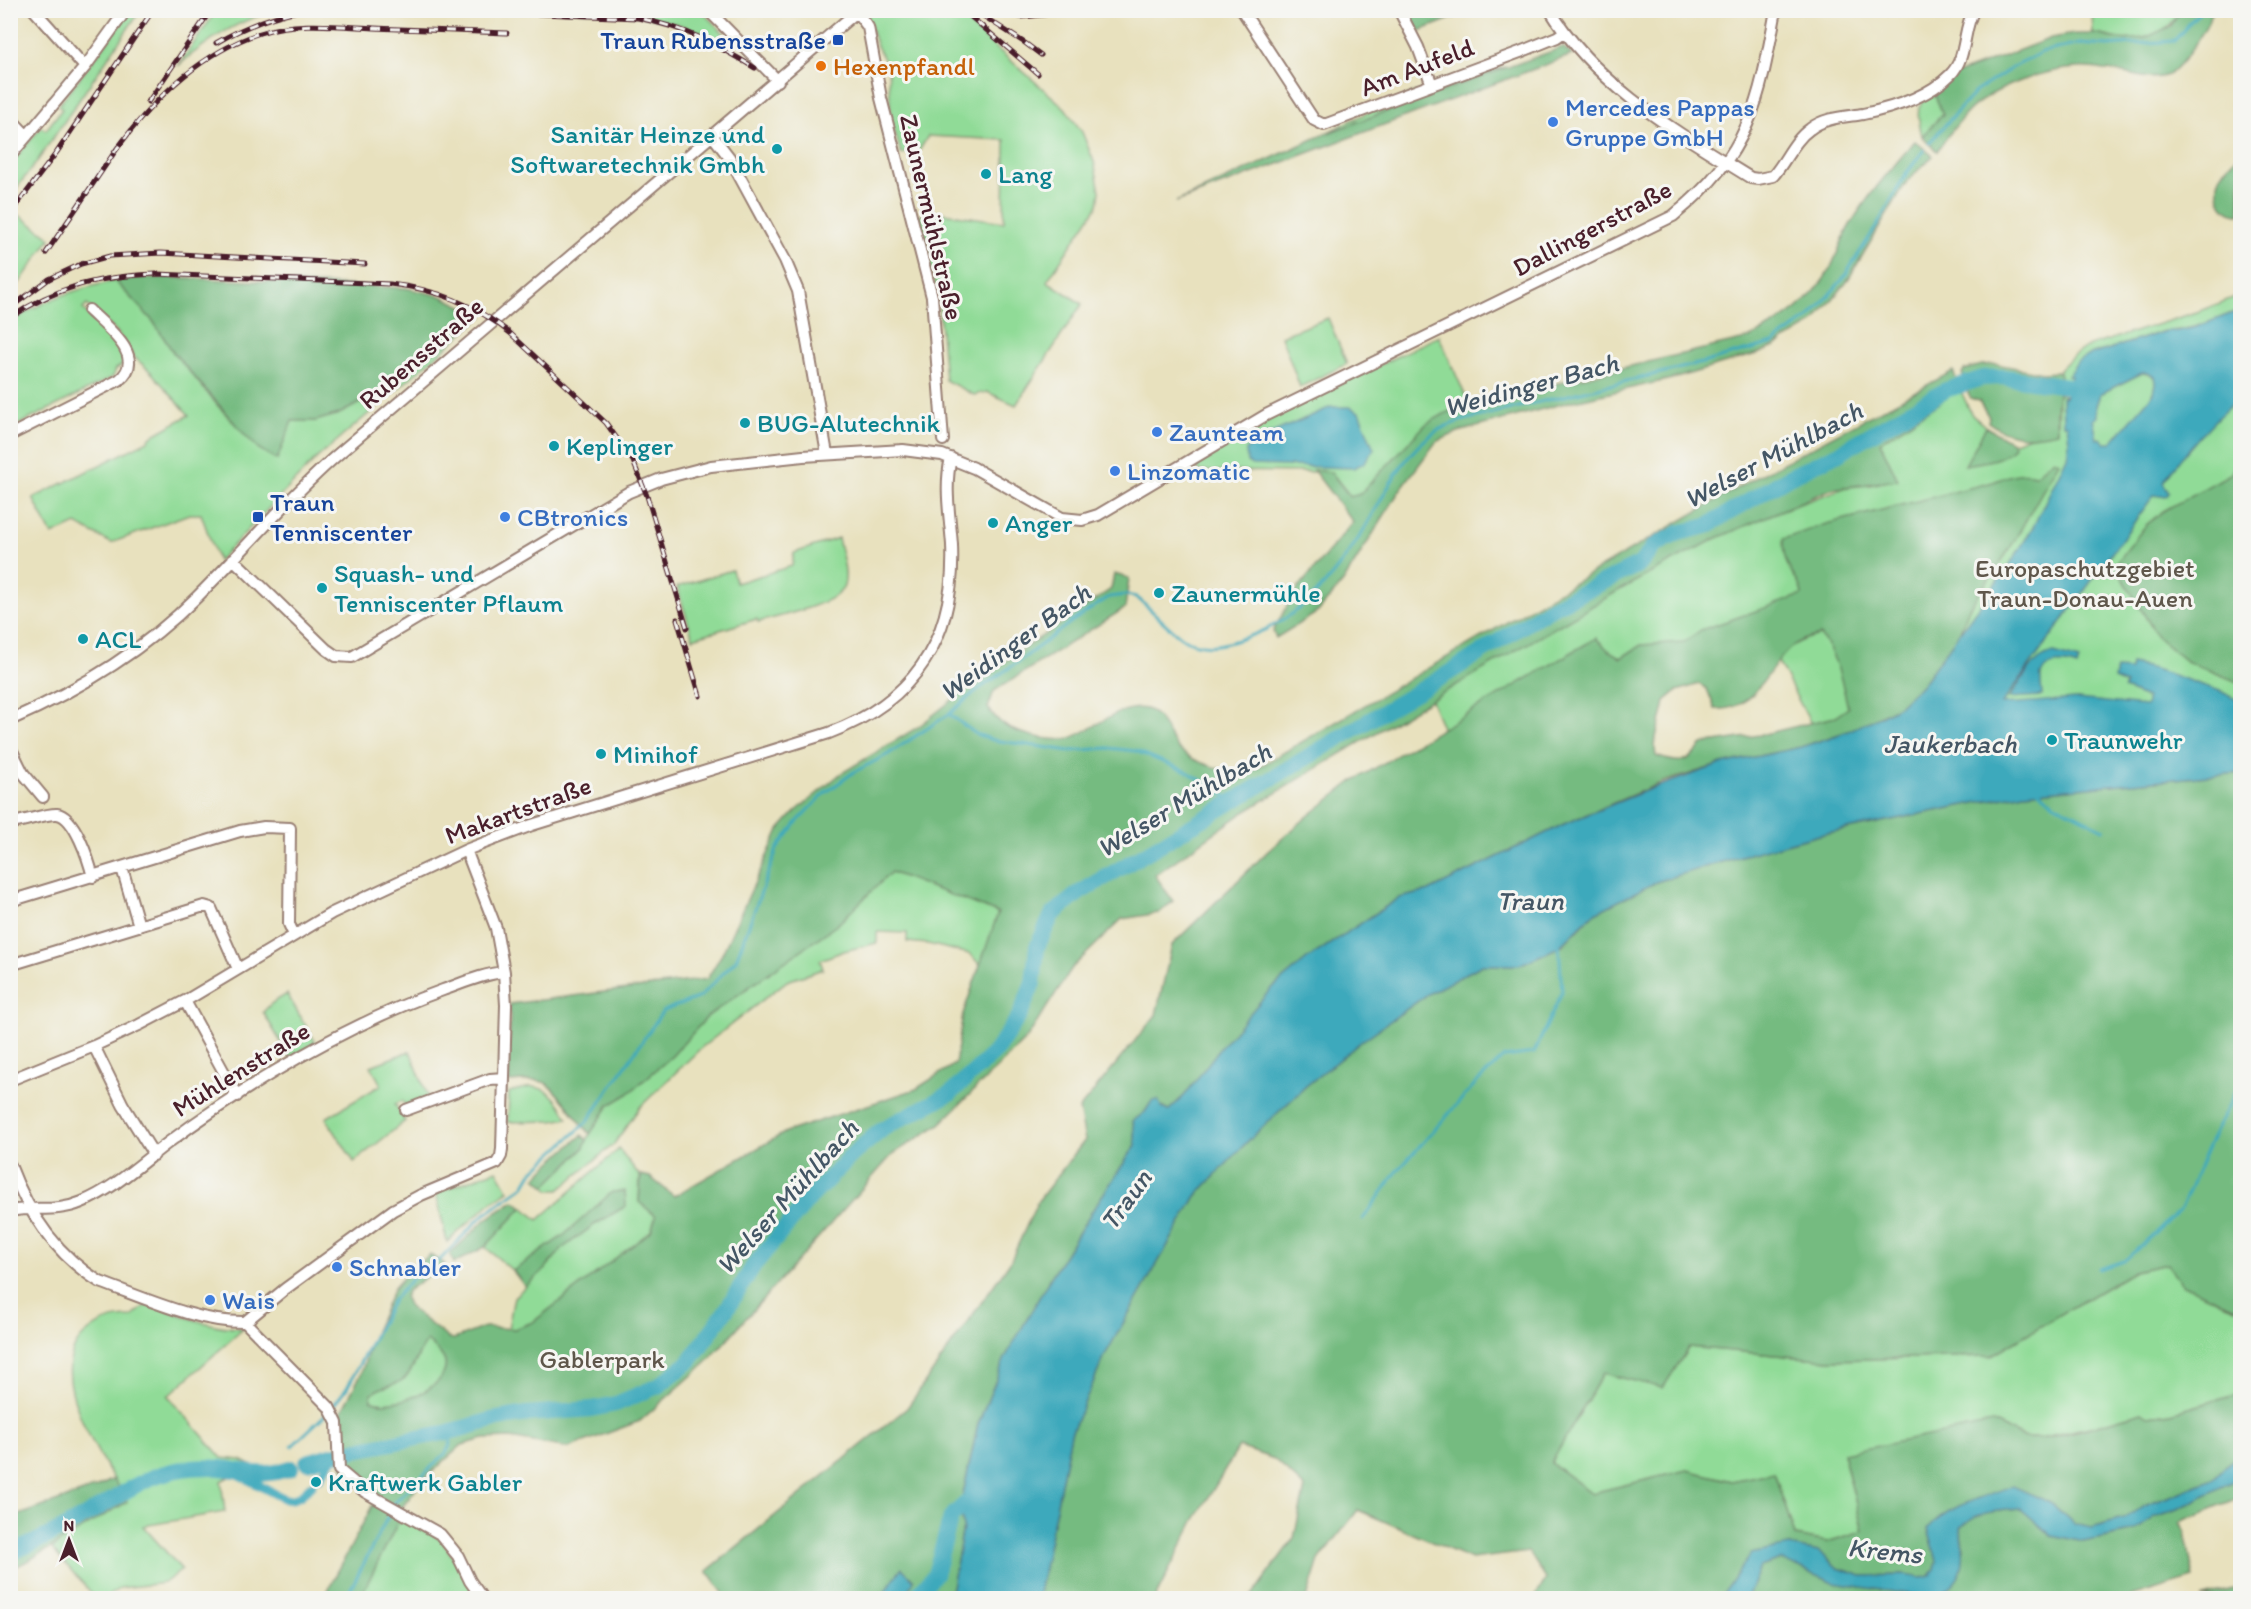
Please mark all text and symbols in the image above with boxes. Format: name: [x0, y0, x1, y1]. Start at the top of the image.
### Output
place label: Traun Rubensstraße: [600, 24, 826, 56]
street label: Am Aufeld: [1356, 30, 1479, 103]
marker: Traun Rubensstraße: [831, 33, 845, 47]
place label: Hexenpfandl: [833, 50, 975, 82]
marker: Hexenpfandl: [814, 59, 828, 73]
place label: Mercedes Pappas Gruppe GmbH: [1565, 91, 1755, 153]
street label: Zaunermühlstraße: [893, 111, 971, 323]
marker: Mercedes Pappas Gruppe GmbH: [1546, 115, 1560, 129]
place label: Sanitär Heinze und Softwaretechnik Gmbh: [510, 118, 766, 180]
marker: Sanitär Heinze und Softwaretechnik Gmbh: [770, 142, 784, 156]
place label: Lang: [998, 158, 1053, 190]
marker: Lang: [979, 167, 993, 181]
street label: Dallingerstraße: [1507, 173, 1677, 283]
street label: Rubensstraße: [352, 290, 490, 416]
water label: Weidinger Bach: [1440, 345, 1622, 424]
water label: Welser Mühlbach: [1678, 394, 1868, 515]
place label: BUG-Alutechnik: [757, 407, 940, 439]
marker: BUG-Alutechnik: [738, 416, 752, 430]
place label: Zaunteam: [1169, 416, 1284, 448]
marker: Zaunteam: [1150, 425, 1164, 439]
place label: Keplinger: [566, 430, 673, 462]
marker: Keplinger: [547, 439, 561, 453]
place label: Linzomatic: [1127, 455, 1250, 487]
marker: Linzomatic: [1108, 464, 1122, 478]
place label: Traun Tenniscenter: [270, 486, 413, 548]
place label: CBtronics: [517, 501, 628, 533]
place label: Anger: [1005, 507, 1073, 539]
marker: Traun Tenniscenter: [251, 510, 265, 524]
marker: CBtronics: [498, 510, 512, 524]
marker: Anger: [986, 516, 1000, 530]
park label: Europaschutzgebiet Traun-Donau-Auen: [1975, 552, 2195, 614]
place label: Squash- und Tenniscenter Pflaum: [334, 557, 564, 619]
water label: Weidinger Bach: [933, 575, 1097, 708]
place label: Zaunermühle: [1171, 577, 1321, 609]
marker: Squash- und Tenniscenter Pflaum: [315, 581, 329, 595]
marker: Zaunermühle: [1152, 586, 1166, 600]
place label: ACL: [95, 623, 141, 655]
marker: ACL: [76, 632, 90, 646]
place label: Traunwehr: [2064, 724, 2183, 756]
water label: Jaukerbach: [1883, 727, 2017, 760]
marker: Traunwehr: [2045, 733, 2059, 747]
water label: Welser Mühlbach: [1091, 735, 1277, 865]
place label: Minihof: [613, 738, 698, 770]
marker: Minihof: [594, 747, 608, 761]
street label: Makartstraße: [441, 769, 595, 851]
water label: Traun: [1496, 884, 1564, 917]
street label: Mühlenstraße: [166, 1014, 316, 1124]
water label: Welser Mühlbach: [708, 1112, 865, 1281]
water label: Traun: [1093, 1162, 1159, 1237]
place label: Schnabler: [349, 1251, 462, 1283]
marker: Schnabler: [330, 1260, 344, 1274]
place label: Wais: [222, 1284, 275, 1316]
marker: Wais: [203, 1293, 217, 1307]
park label: Gablerpark: [539, 1343, 665, 1375]
place label: Kraftwerk Gabler: [328, 1466, 523, 1498]
marker: Kraftwerk Gabler: [309, 1475, 323, 1489]
north arrow: [39, 1510, 99, 1570]
text: N: [64, 1516, 74, 1535]
water label: Krems: [1846, 1530, 1925, 1571]

